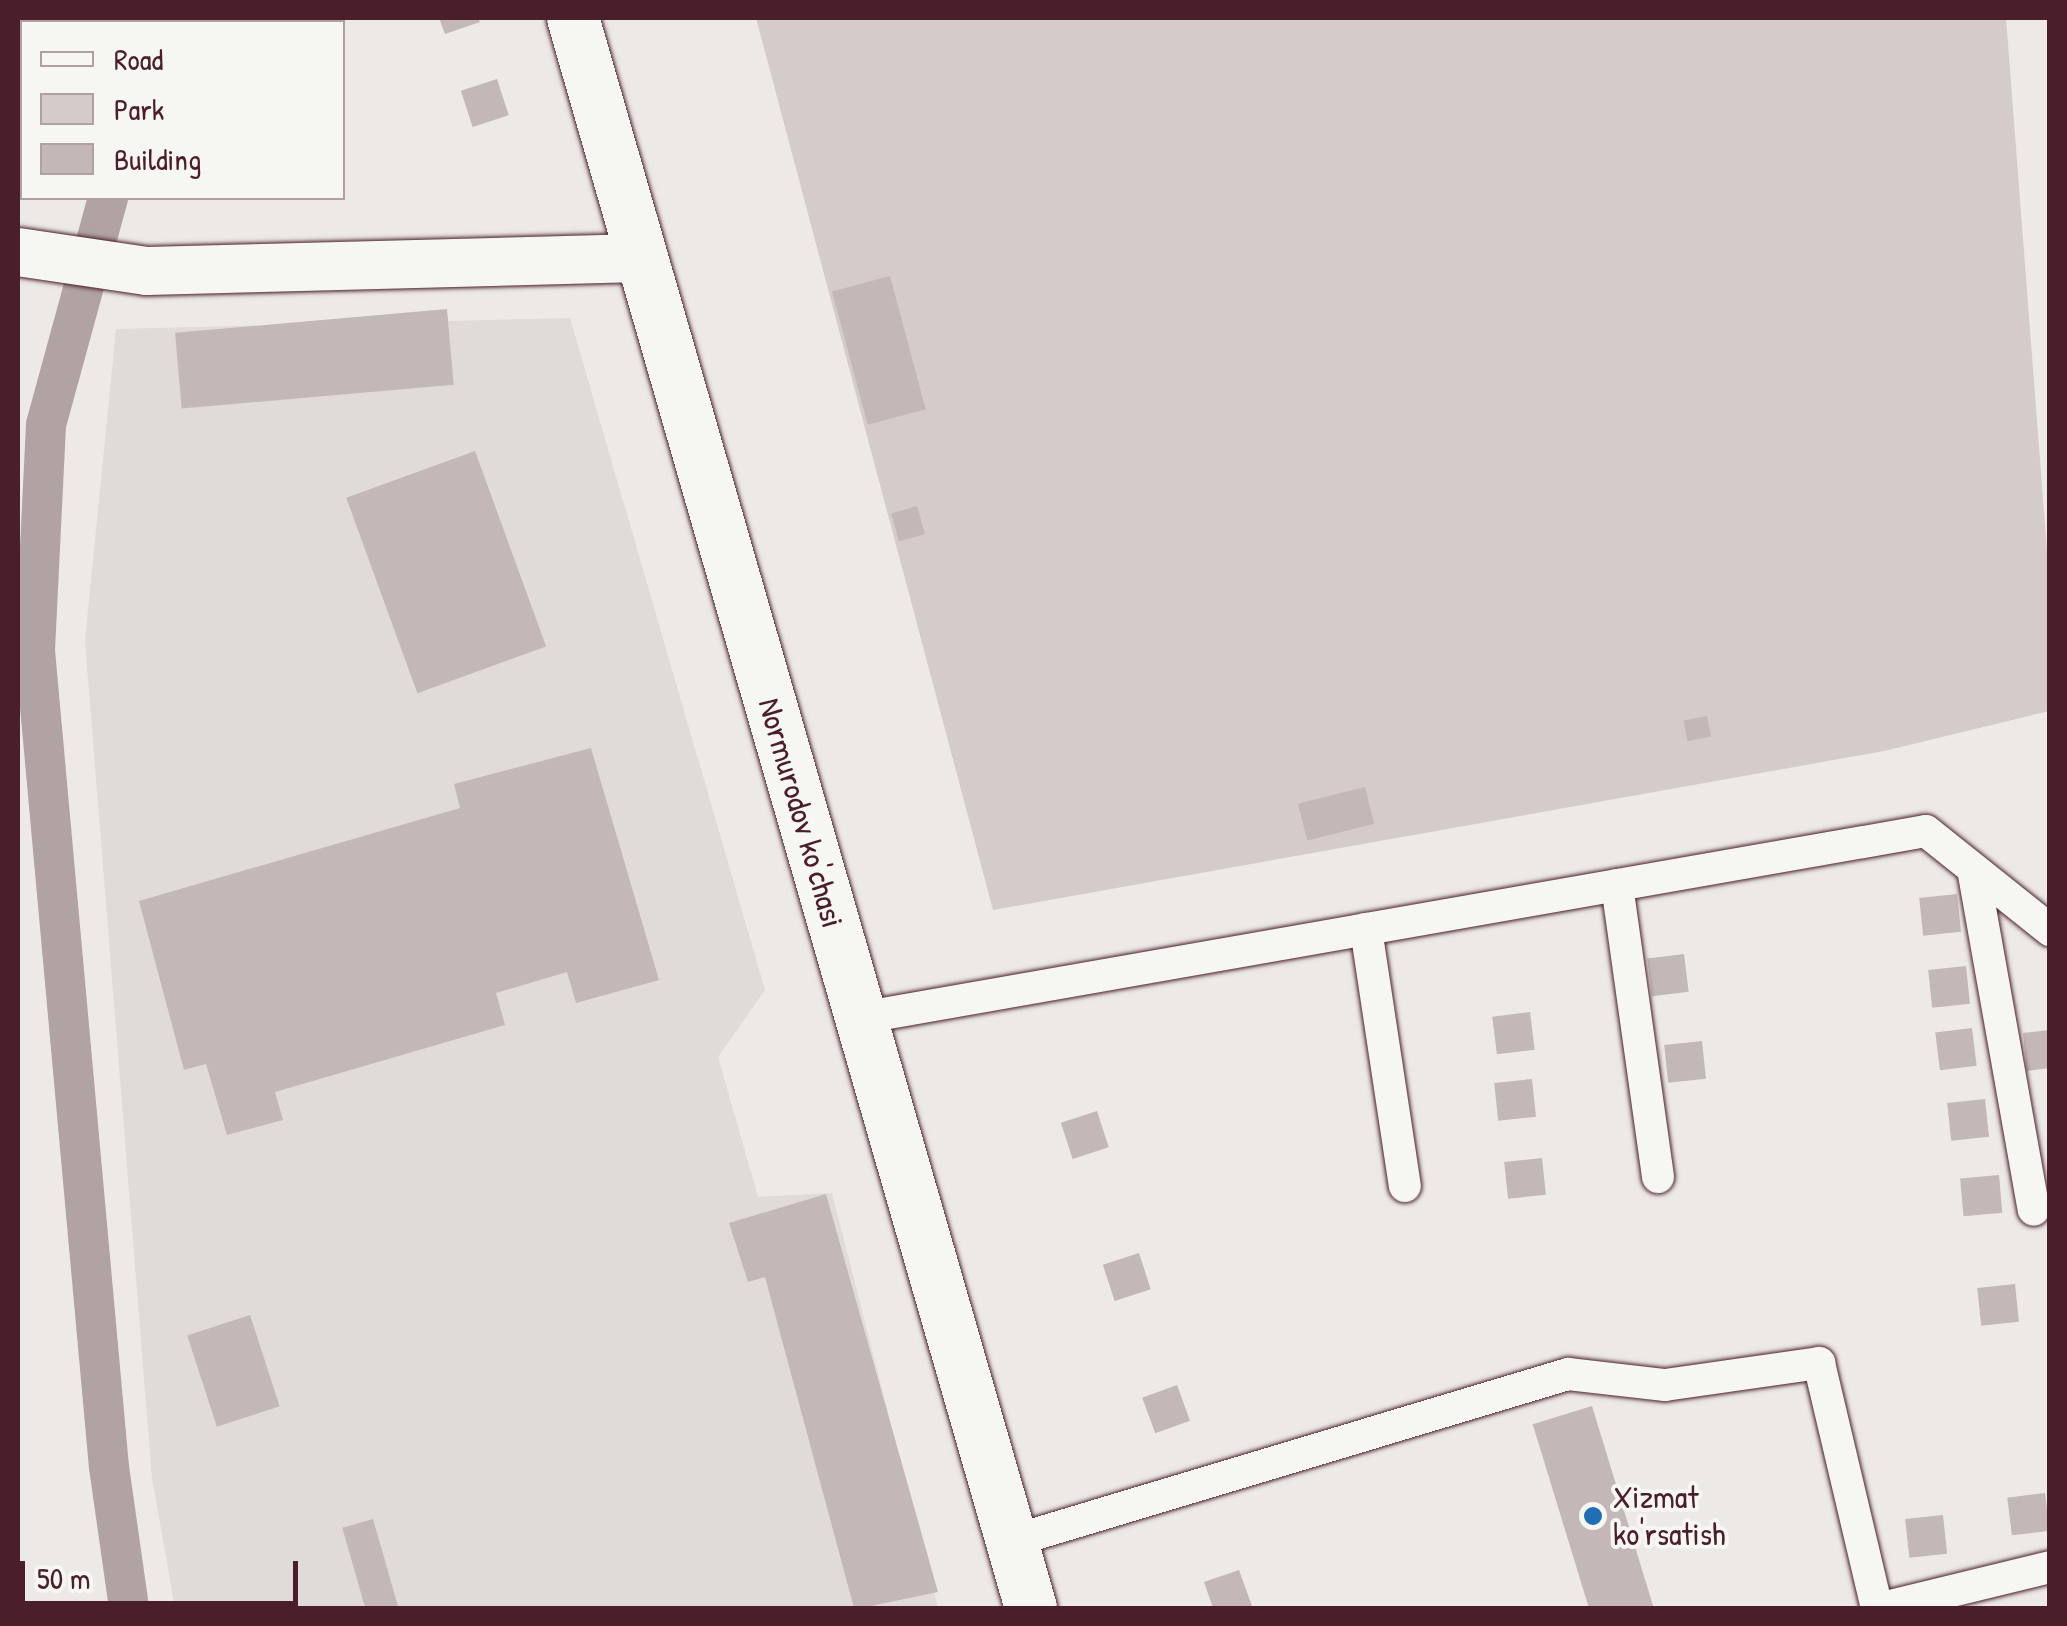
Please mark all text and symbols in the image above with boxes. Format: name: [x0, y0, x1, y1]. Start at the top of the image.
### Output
legend: [20, 20, 345, 200]
text: Road: [114, 39, 163, 79]
text: Park: [114, 89, 164, 129]
text: Building: [114, 139, 201, 179]
street label: Normurodov ko'chasi: [750, 694, 852, 932]
place label: Xizmat ko'rsatish: [1613, 1479, 1726, 1554]
marker: Xizmat ko'rsatish: [1582, 1505, 1604, 1527]
scale bar: [25, 1541, 302, 1603]
text: 50 m: [37, 1558, 90, 1598]

